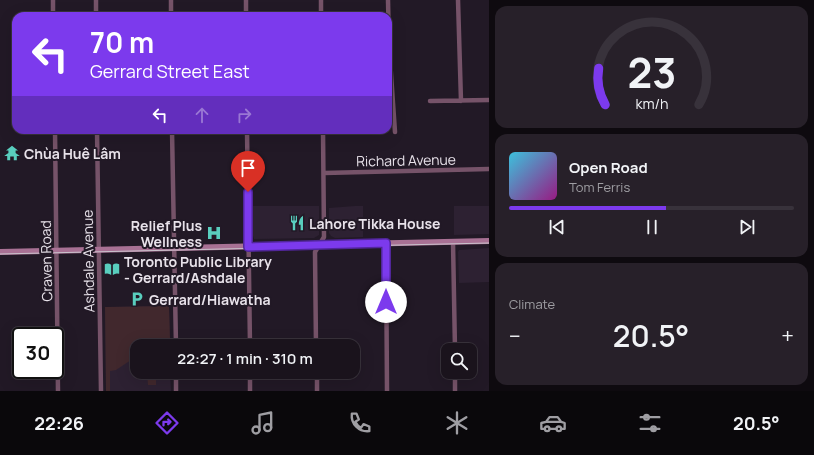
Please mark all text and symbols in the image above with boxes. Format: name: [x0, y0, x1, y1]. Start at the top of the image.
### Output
text: 70 m: [90, 23, 154, 61]
icon: left: [24, 28, 76, 80]
text: 23: [627, 44, 676, 100]
text: Gerrard Street East: [90, 59, 250, 83]
text: km/h: [635, 94, 668, 113]
icon: left: [149, 104, 171, 126]
icon: ahead: [191, 104, 213, 126]
icon: right: [233, 104, 255, 126]
temple icon: Chùa Huê Lâm: [3, 144, 21, 162]
place label: Chùa Huê Lâm: [24, 144, 121, 163]
street label: Richard Avenue: [356, 150, 456, 170]
pin: [231, 151, 265, 192]
icon: arrive: [237, 157, 259, 179]
text: Open Road: [569, 157, 648, 178]
text: Tom Ferris: [569, 178, 630, 196]
street label: Ashdale Avenue: [78, 209, 98, 313]
restaurant icon: Lahore Tikka House: [288, 214, 306, 232]
place label: Lahore Tikka House: [309, 214, 440, 233]
place label: Relief Plus Wellness: [131, 216, 202, 251]
icon: previous: [546, 216, 568, 238]
icon: pause: [641, 216, 663, 238]
icon: next: [736, 216, 758, 238]
street label: Craven Road: [36, 220, 56, 302]
hospital icon: Relief Plus Wellness: [205, 224, 223, 242]
place label: Toronto Public Library - Gerrard/Ashdale: [124, 252, 272, 287]
library icon: Toronto Public Library - Gerrard/Ashdale: [103, 260, 121, 278]
position arrow: [365, 281, 407, 323]
parking icon: Gerrard/Hiawatha: [128, 290, 146, 308]
place label: Gerrard/Hiawatha: [149, 290, 270, 309]
text: Climate: [509, 295, 555, 313]
text: 20.5°: [613, 315, 689, 356]
text: −: [509, 321, 521, 351]
text: +: [781, 321, 794, 351]
speed limit sign: 30: [12, 327, 64, 379]
map controls: [441, 343, 477, 379]
button: search: [441, 343, 477, 379]
text: 22:27 · 1 min · 310 m: [177, 348, 313, 369]
icon: directions: [153, 409, 181, 437]
icon: music: [249, 409, 277, 437]
icon: phone: [346, 409, 374, 437]
icon: climate: [443, 409, 471, 437]
icon: car: [539, 409, 567, 437]
icon: filters: [636, 409, 664, 437]
text: 22:26: [34, 411, 84, 435]
text: 20.5°: [733, 411, 780, 435]

